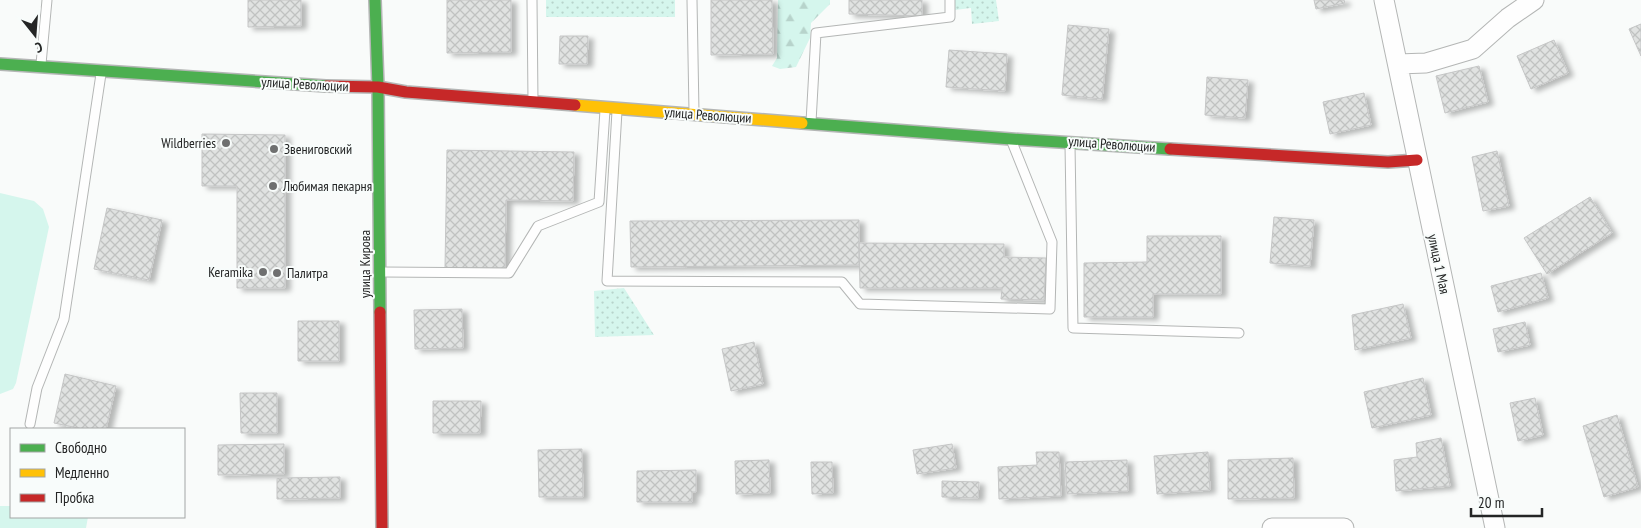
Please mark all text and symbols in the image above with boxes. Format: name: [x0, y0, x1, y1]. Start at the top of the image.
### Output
north arrow: [10, 10, 60, 60]
text: С: [33, 38, 44, 57]
street label: улица Революции: [261, 73, 349, 95]
street label: улица Революции: [664, 103, 752, 127]
street label: улица Революции: [1068, 132, 1156, 156]
place label: Wildberries: [161, 134, 216, 152]
marker: Wildberries: [220, 137, 232, 149]
place label: Звениговский: [284, 140, 352, 158]
marker: Звениговский: [268, 143, 280, 155]
place label: Любимая пекарня: [282, 177, 372, 195]
marker: Любимая пекарня: [267, 180, 279, 192]
street label: улица Кирова: [356, 230, 374, 298]
street label: улица 1 Мая: [1424, 232, 1454, 296]
place label: Keramika: [208, 263, 253, 281]
place label: Палитра: [287, 264, 328, 282]
marker: Keramika: [257, 266, 269, 278]
marker: Палитра: [271, 267, 283, 279]
legend: [10, 428, 185, 518]
text: Свободно: [55, 438, 107, 457]
text: Медленно: [55, 463, 109, 482]
scale bar: [1471, 486, 1542, 518]
text: Пробка: [55, 488, 94, 507]
text: 20 m: [1478, 493, 1504, 512]

